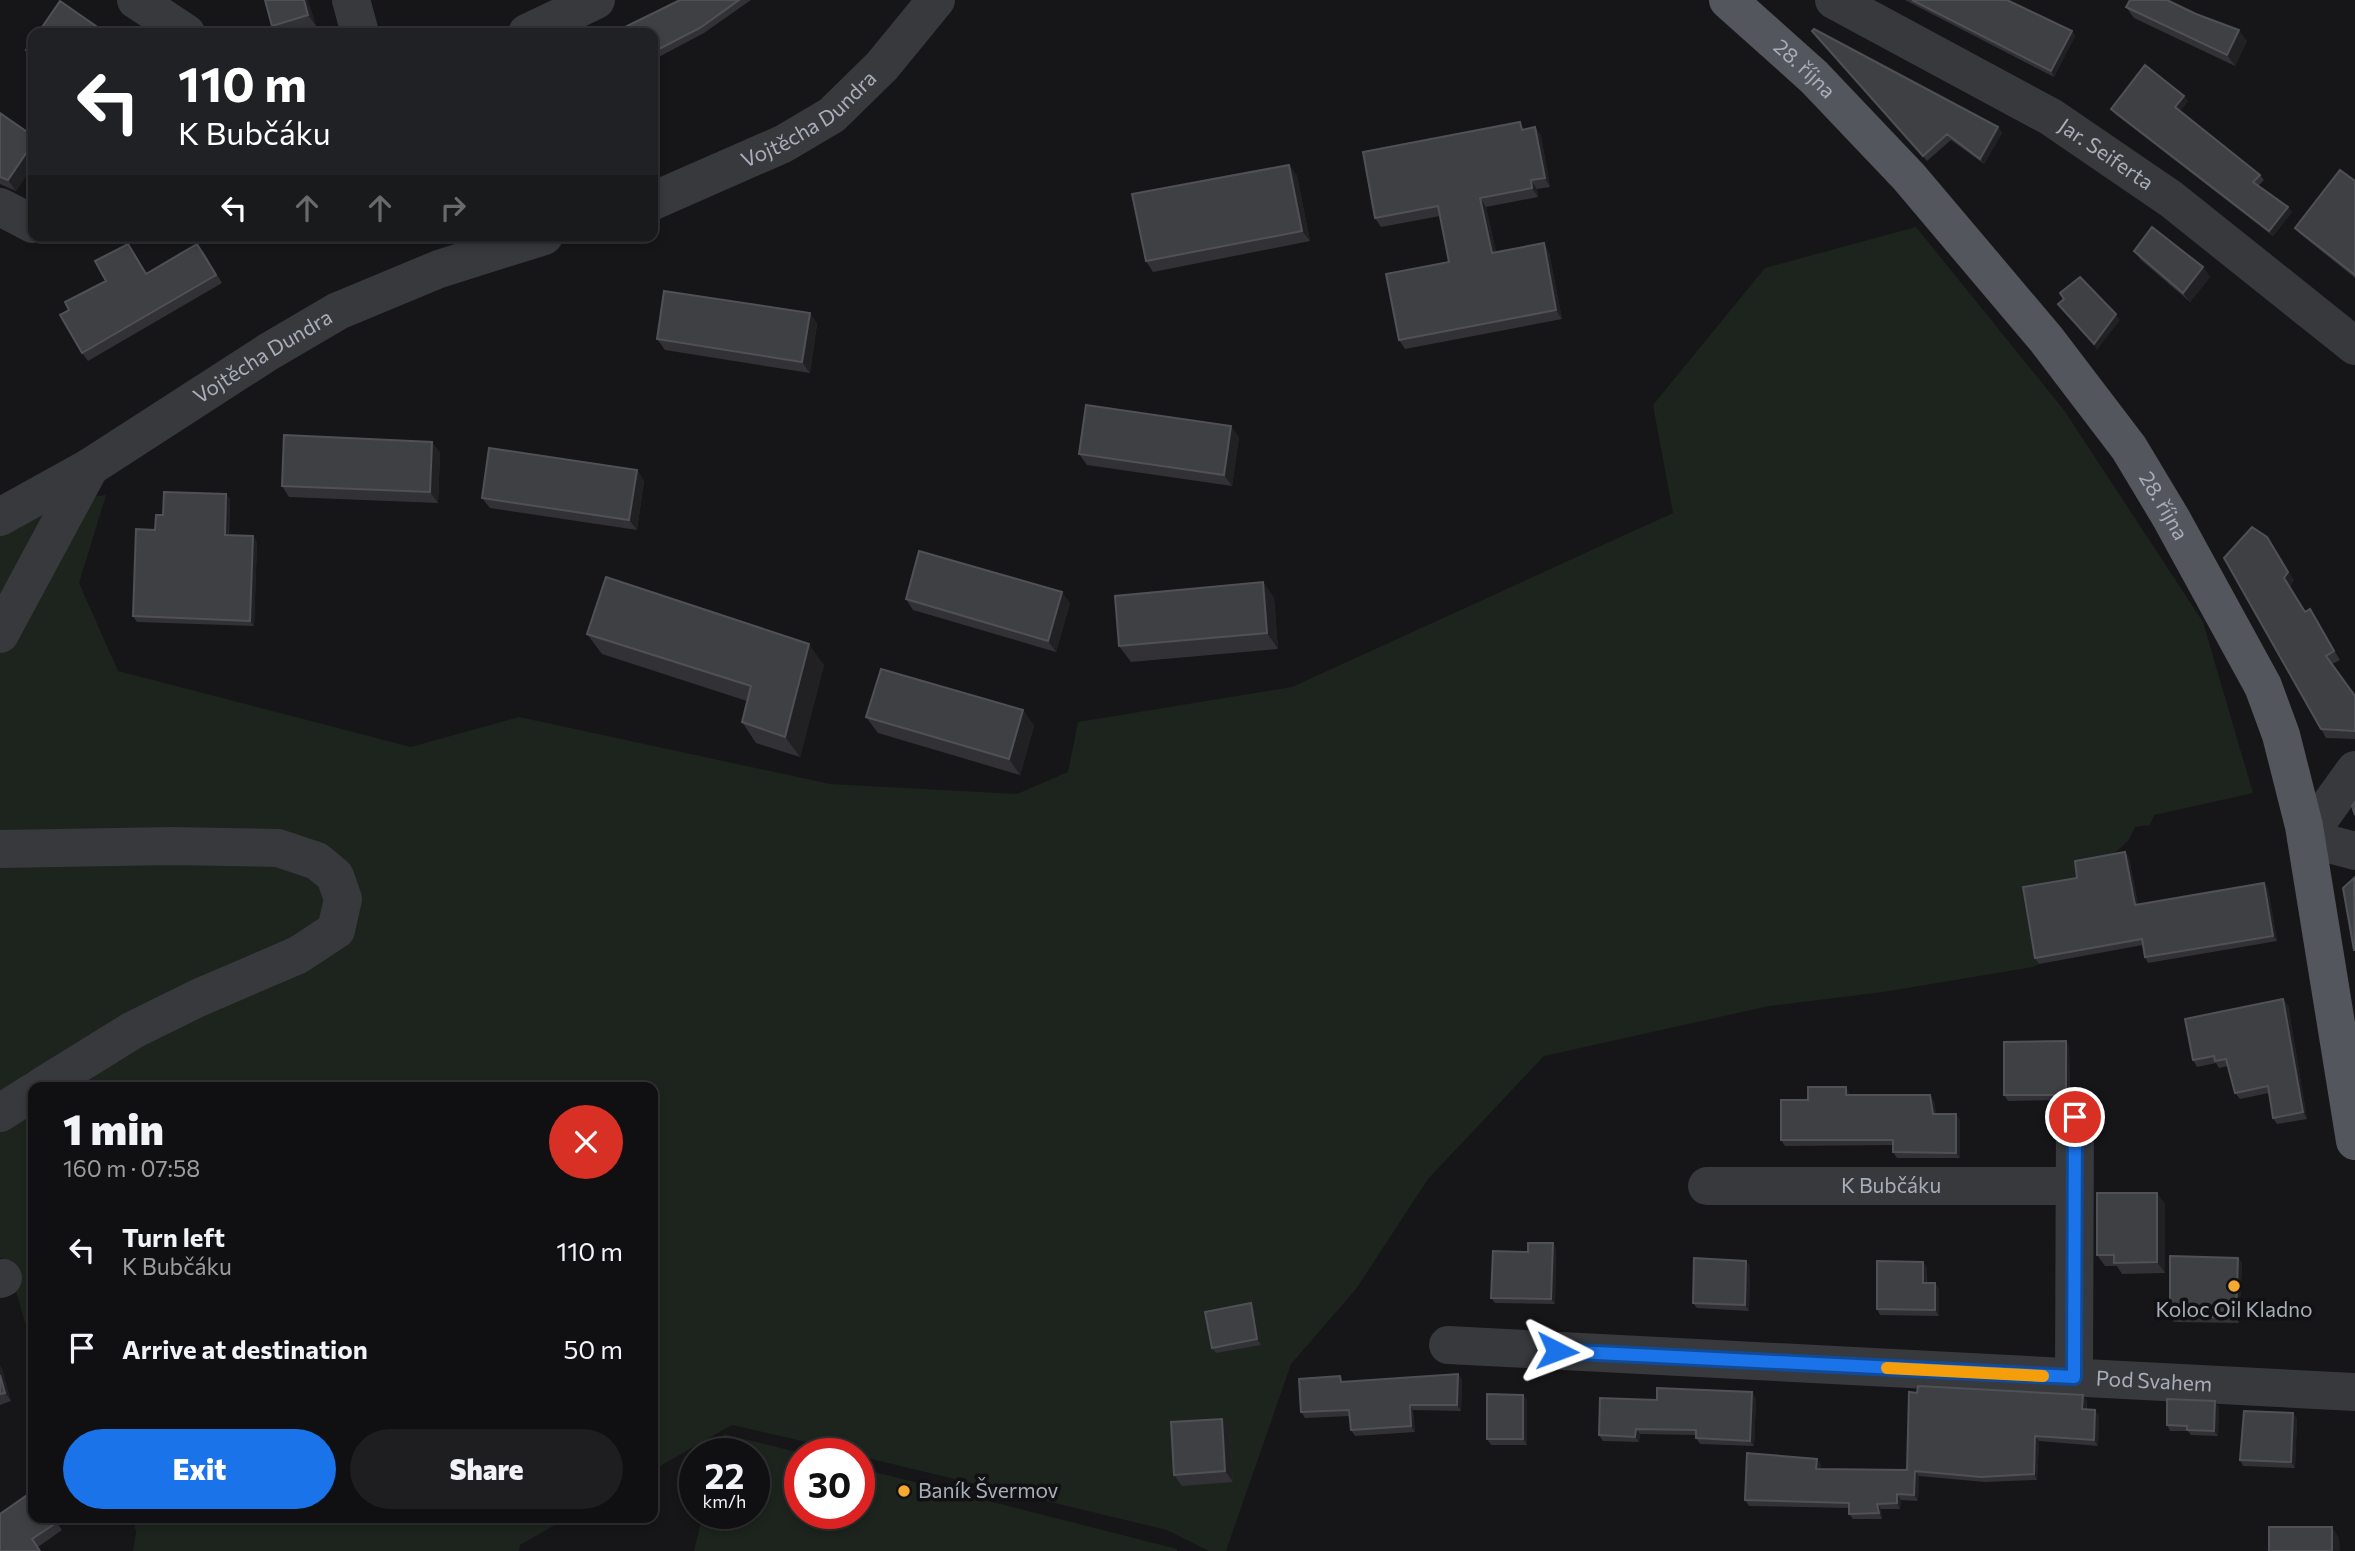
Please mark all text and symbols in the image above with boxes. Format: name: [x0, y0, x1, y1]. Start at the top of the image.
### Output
street label: 28. října: [1769, 33, 1841, 103]
text: 110 m: [178, 52, 307, 112]
icon: left: [63, 56, 154, 147]
street label: Vojtěcha Dundra: [737, 65, 881, 172]
text: K Bubčáku: [178, 112, 331, 152]
street label: Jar. Seiferta: [2055, 112, 2159, 194]
icon: left: [215, 189, 253, 227]
icon: ahead: [288, 189, 326, 227]
icon: ahead: [361, 189, 399, 227]
icon: right: [434, 189, 472, 227]
street label: Vojtěcha Dundra: [188, 303, 336, 408]
street label: 28. října: [2135, 466, 2195, 544]
pin: [2045, 1087, 2105, 1147]
icon: arrive: [2056, 1098, 2094, 1136]
text: 1 min: [63, 1102, 164, 1154]
button: close: [549, 1105, 623, 1179]
text: 160 m · 07:58: [63, 1154, 200, 1182]
street label: K Bubčáku: [1841, 1172, 1941, 1197]
text: Turn left: [122, 1221, 225, 1252]
icon: left: [63, 1231, 101, 1269]
text: 110 m: [556, 1235, 623, 1266]
text: K Bubčáku: [122, 1252, 232, 1280]
marker: Koloc Oil Kladno: [2226, 1278, 2242, 1294]
place label: Koloc Oil Kladno: [2155, 1296, 2313, 1321]
position arrow: [1520, 1314, 1594, 1388]
icon: arrive: [63, 1329, 101, 1367]
text: Arrive at destination: [122, 1333, 368, 1364]
text: 50 m: [563, 1333, 623, 1364]
street label: Pod Svahem: [2095, 1365, 2213, 1396]
button: Exit: [63, 1429, 336, 1509]
button: Share: [350, 1429, 623, 1509]
speed limit sign: 30: [784, 1438, 875, 1529]
text: 22: [705, 1453, 744, 1496]
place label: Baník Švermov: [918, 1477, 1059, 1502]
marker: Baník Švermov: [896, 1483, 912, 1499]
text: km/h: [703, 1490, 746, 1512]

